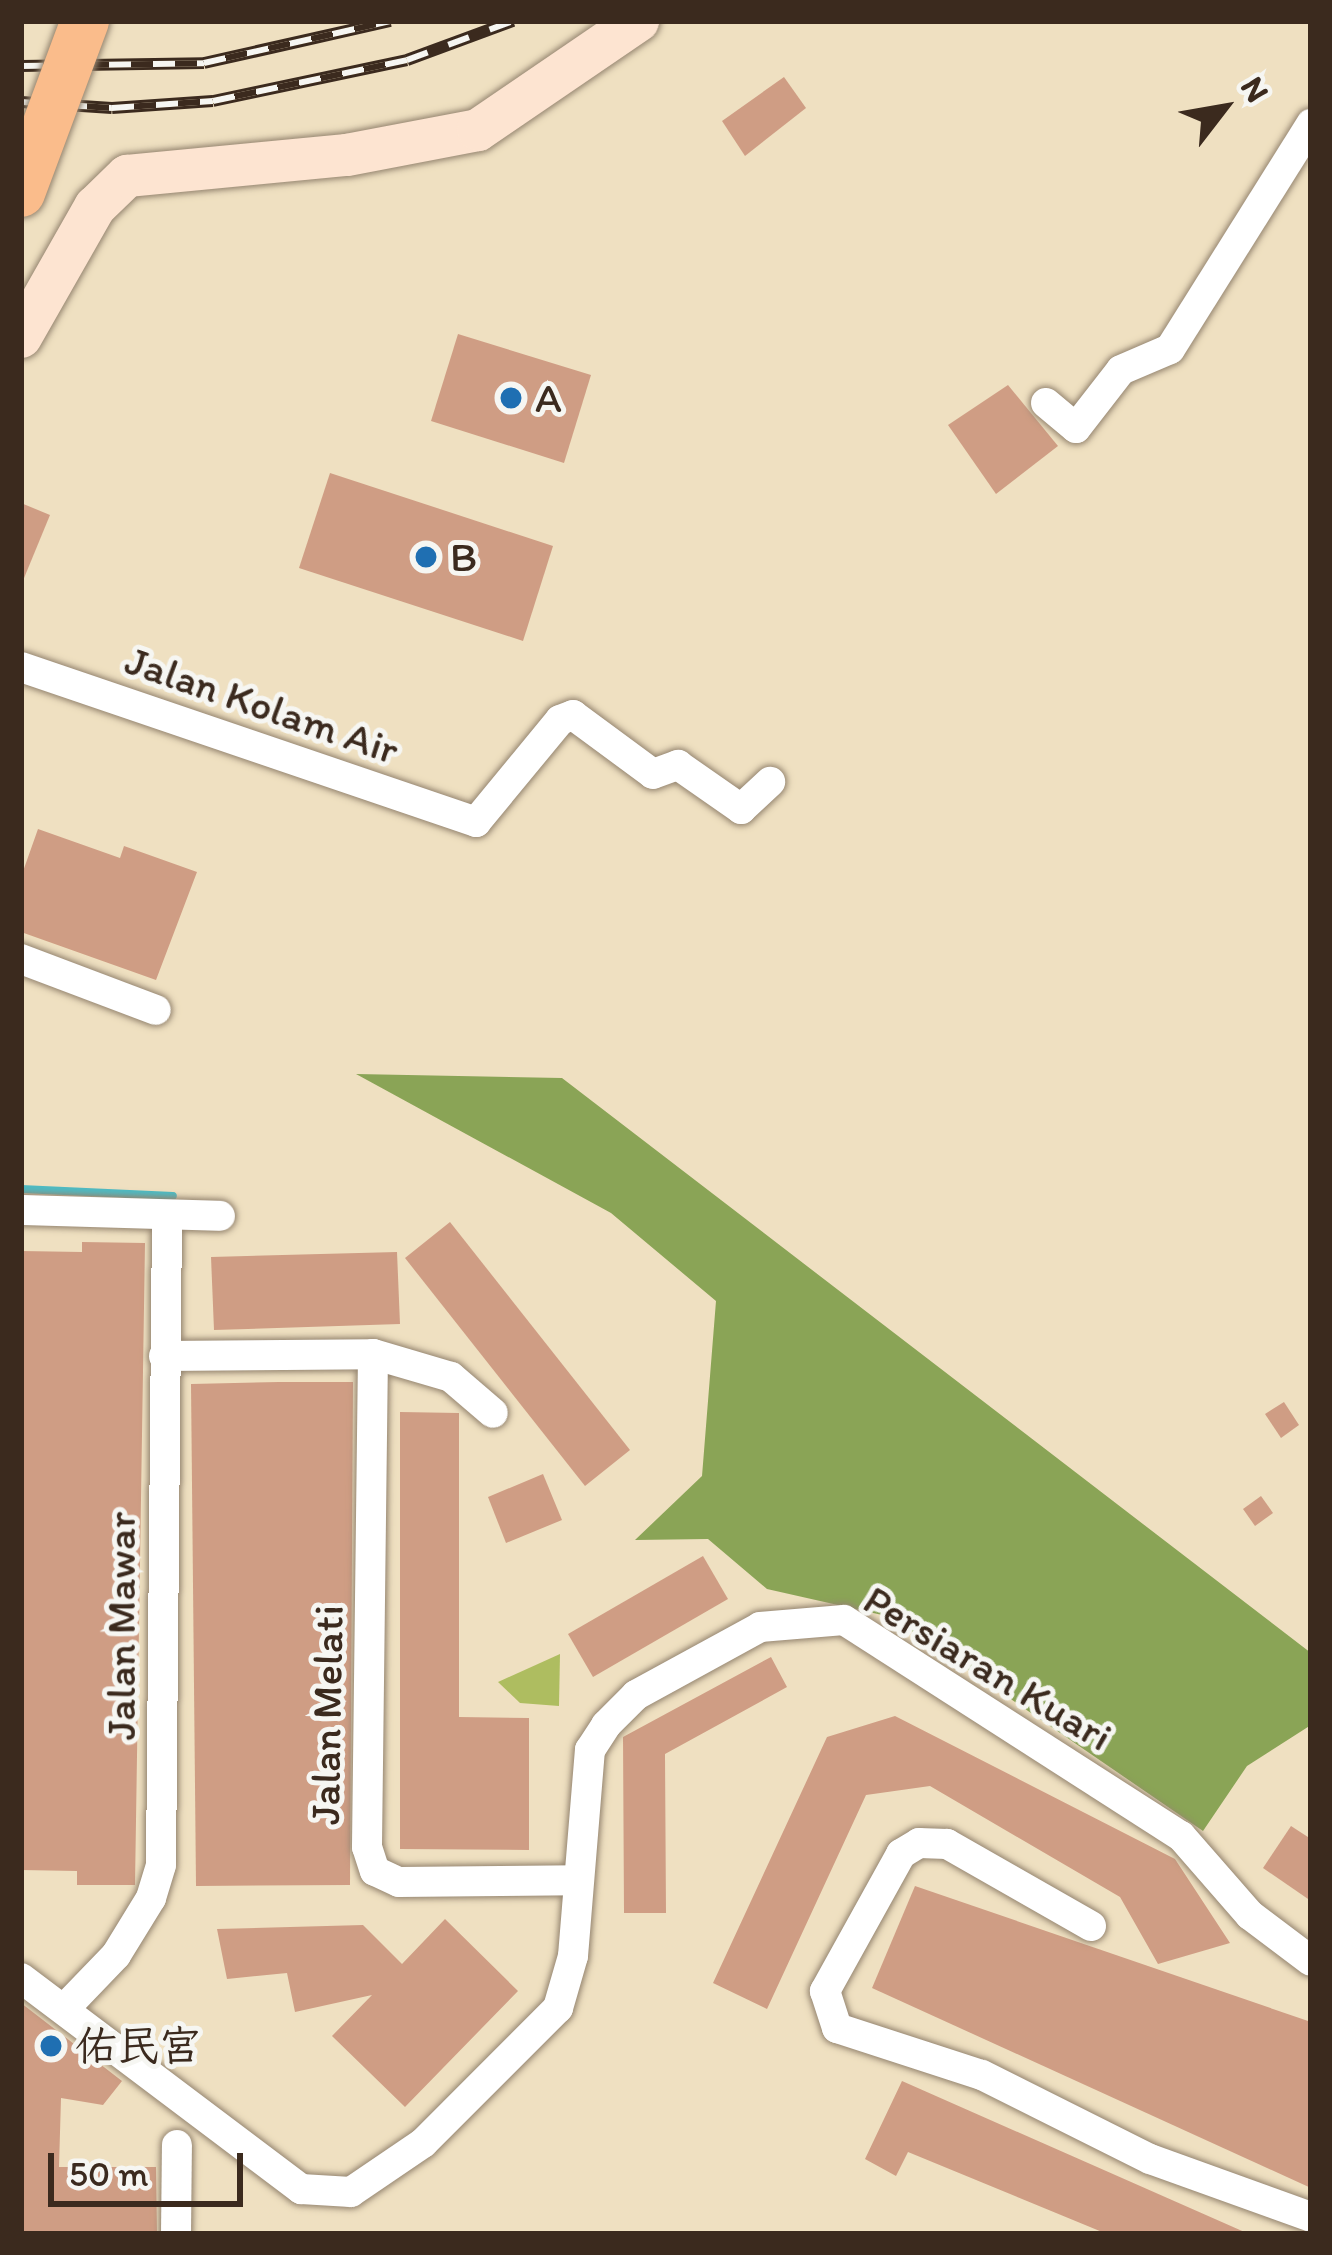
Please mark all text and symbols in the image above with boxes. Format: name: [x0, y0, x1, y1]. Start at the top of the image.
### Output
north arrow: [1164, 48, 1284, 168]
text: N: [1233, 70, 1278, 109]
place label: A: [535, 373, 562, 423]
marker: A: [498, 385, 524, 411]
place label: B: [450, 532, 477, 582]
marker: B: [413, 544, 439, 570]
street label: Jalan Kolam Air: [119, 635, 405, 775]
street label: Jalan Mawar: [96, 1513, 146, 1739]
street label: Persiaran Kuari: [855, 1574, 1121, 1762]
street label: Jalan Melati: [300, 1606, 354, 1824]
place label: 佑民宫: [75, 2021, 201, 2071]
marker: 佑民宫: [38, 2033, 64, 2059]
scale bar: [54, 2129, 249, 2203]
text: 50 m: [69, 2152, 148, 2195]

